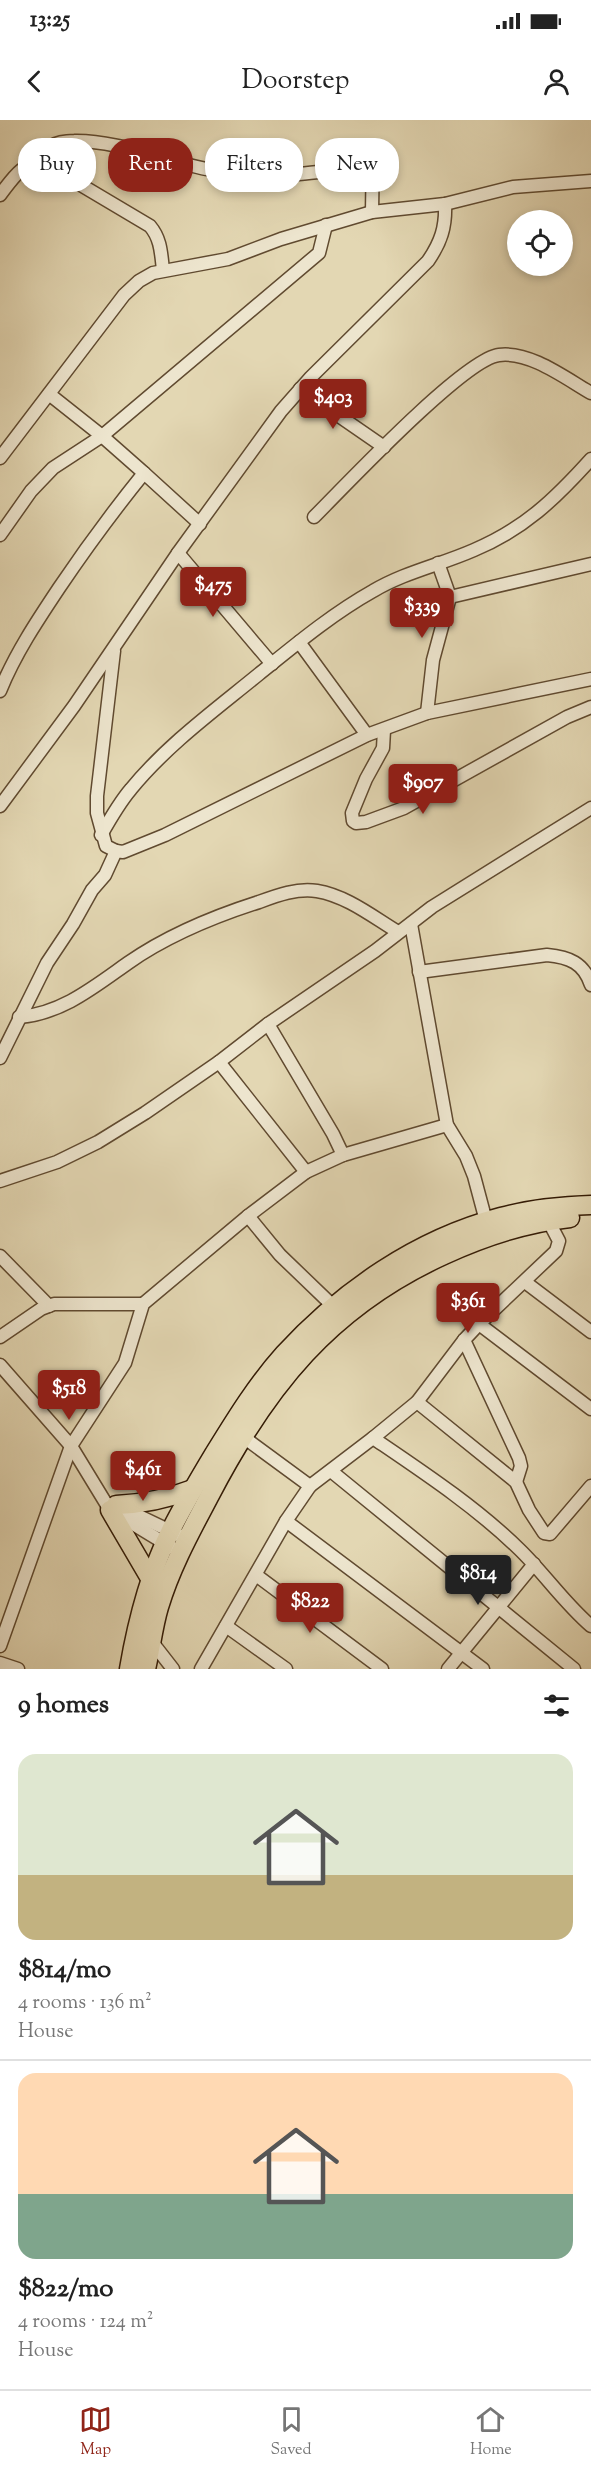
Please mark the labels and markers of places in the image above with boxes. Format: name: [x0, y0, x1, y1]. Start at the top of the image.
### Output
pin: $403: [297, 379, 369, 430]
pin: $475: [177, 567, 249, 618]
pin: $339: [386, 588, 458, 639]
pin: $907: [387, 764, 459, 815]
pin: $361: [432, 1283, 504, 1334]
pin: $518: [33, 1370, 105, 1421]
pin: $461: [107, 1451, 179, 1502]
pin: $814: [442, 1555, 514, 1606]
pin: $822: [274, 1583, 346, 1634]

